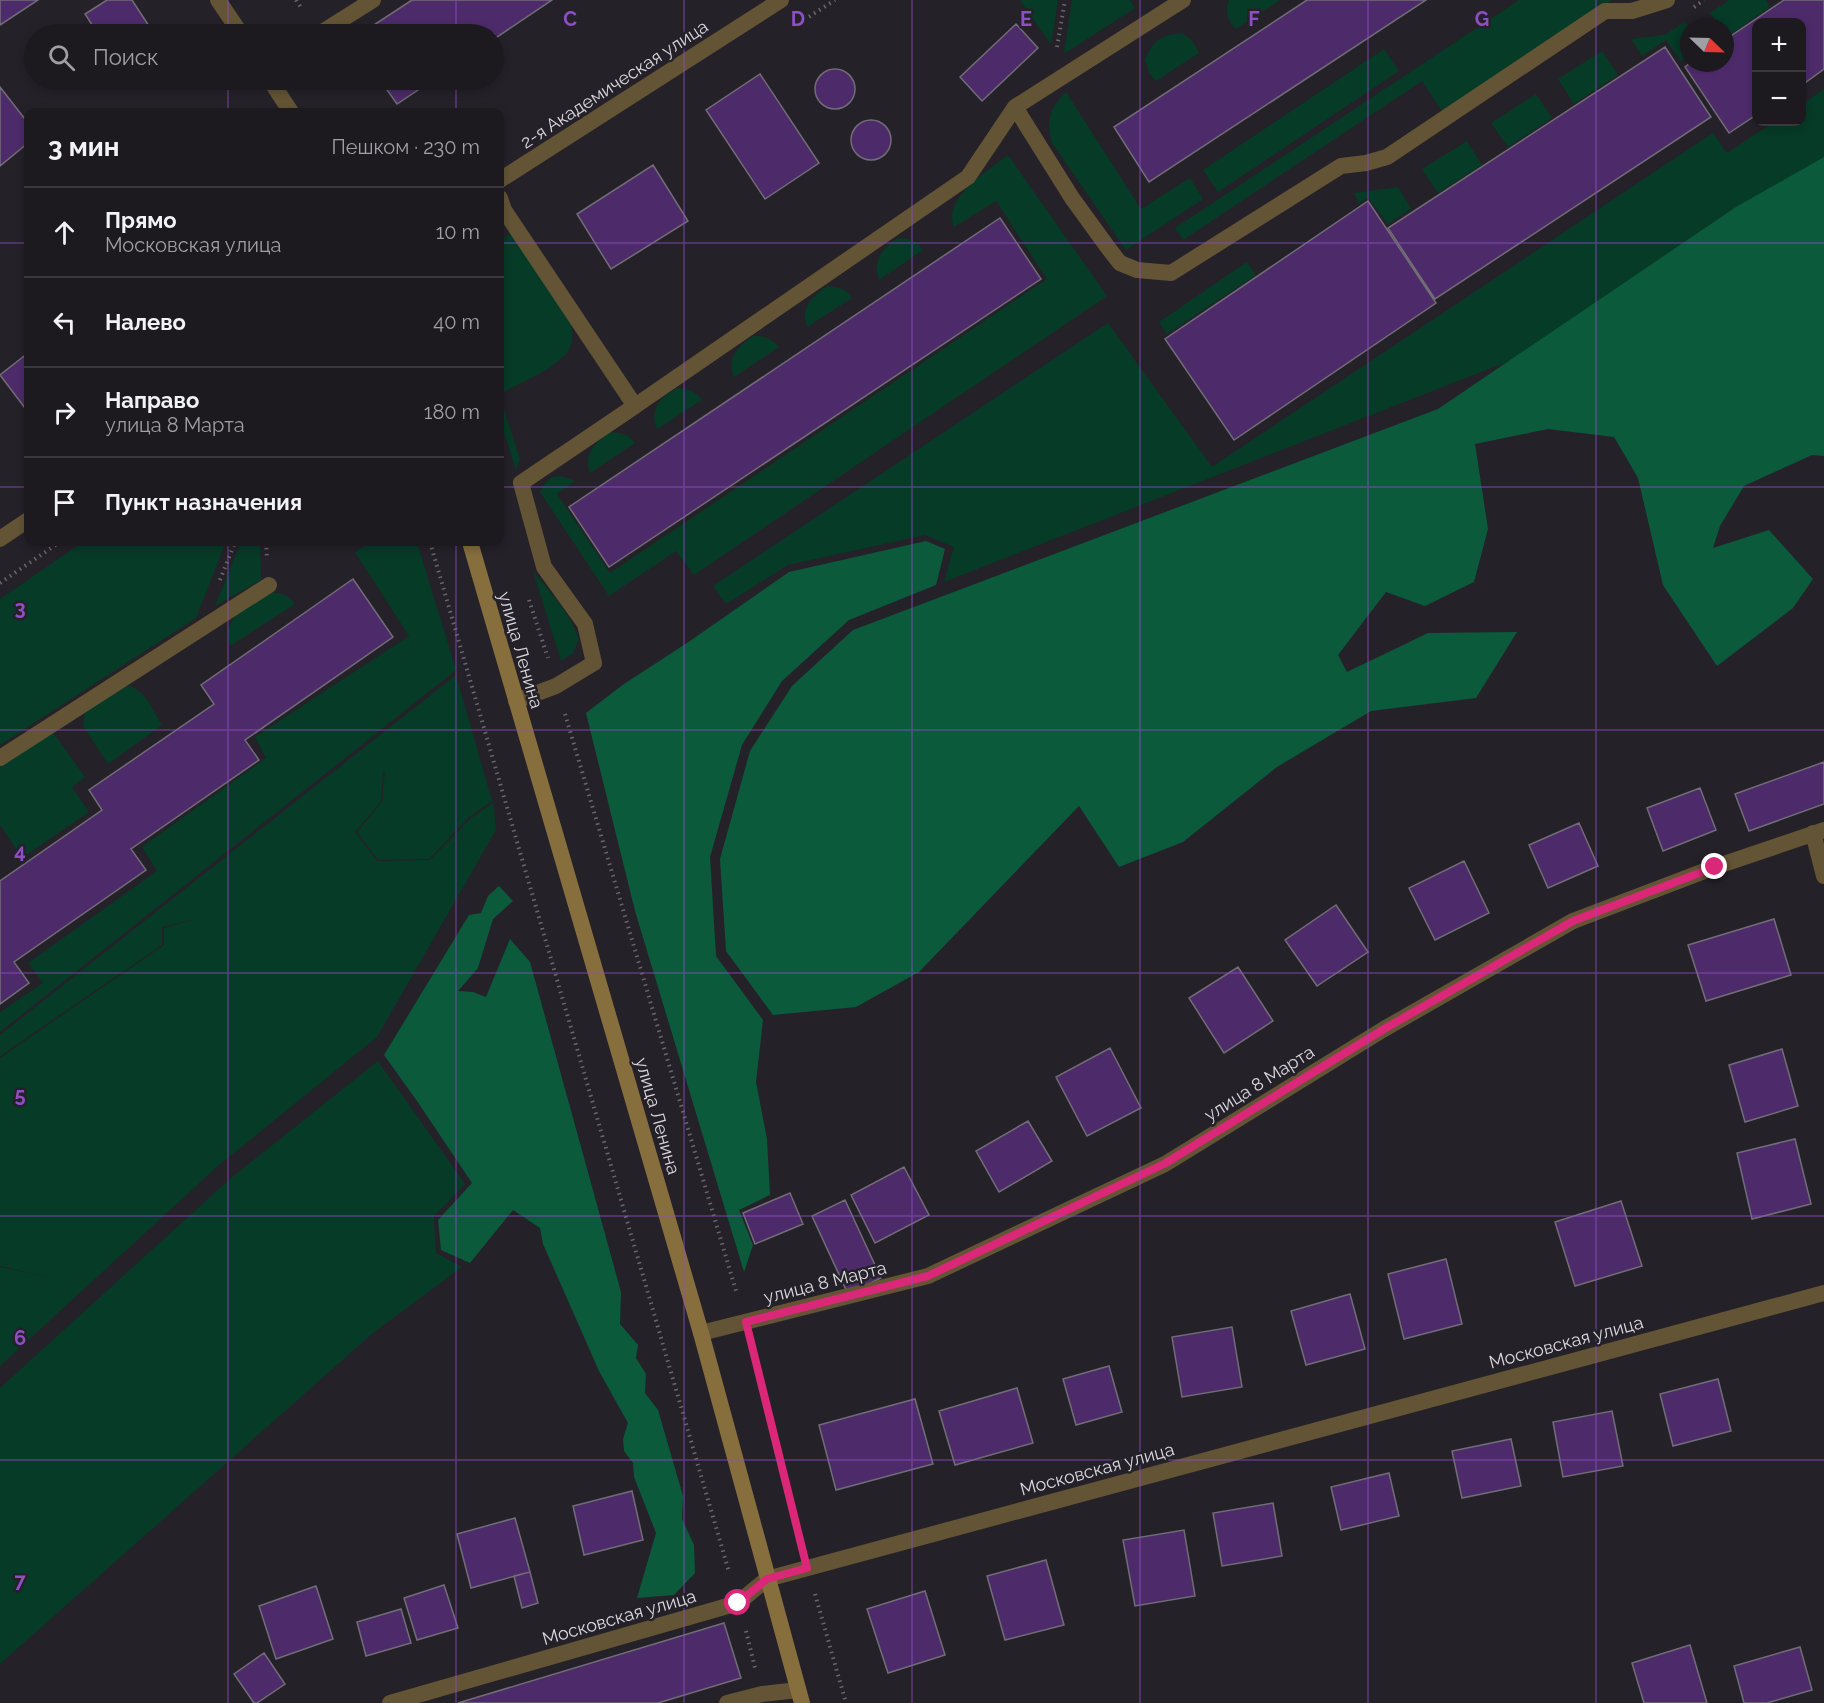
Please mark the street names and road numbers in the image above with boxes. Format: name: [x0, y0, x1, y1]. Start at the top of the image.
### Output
street label: 2-я Академическая улица: [516, 16, 712, 152]
street label: улица Ленина: [494, 589, 548, 711]
street label: улица 8 Марта: [1200, 1041, 1318, 1125]
street label: улица Ленина: [631, 1055, 685, 1177]
street label: улица 8 Марта: [761, 1257, 889, 1307]
street label: Московская улица: [1487, 1311, 1645, 1373]
street label: Московская улица: [1018, 1438, 1176, 1500]
street label: Московская улица: [540, 1585, 698, 1649]

